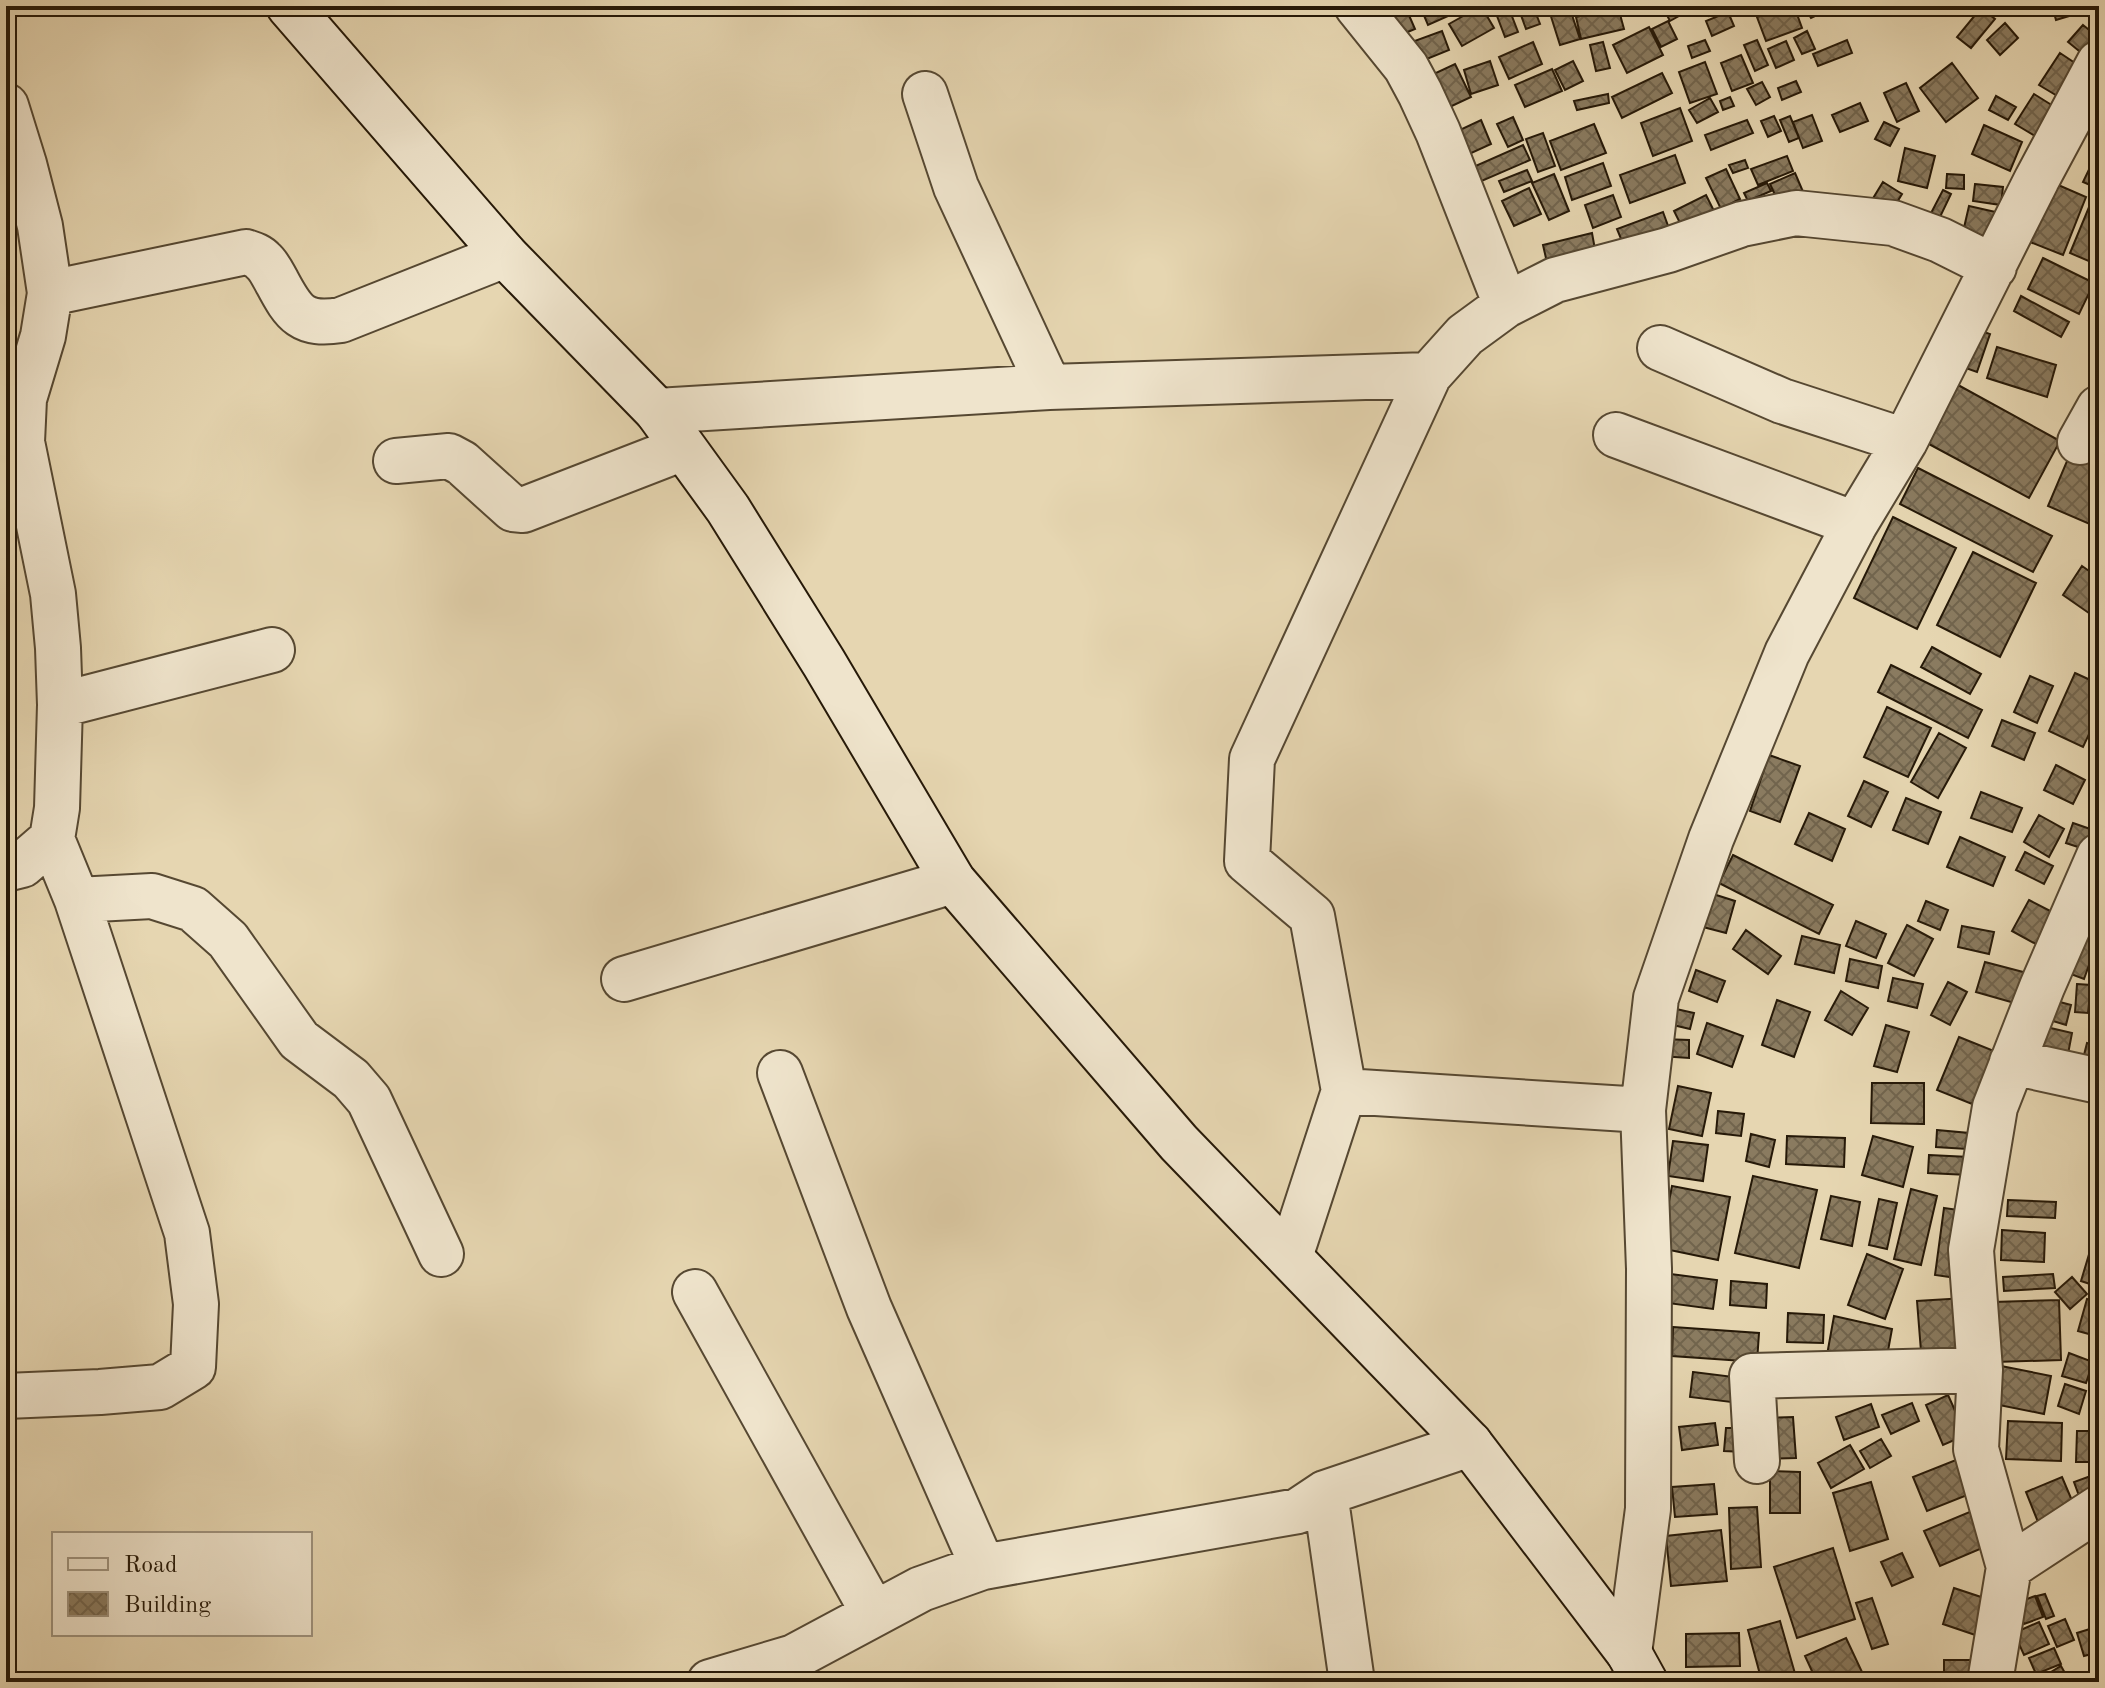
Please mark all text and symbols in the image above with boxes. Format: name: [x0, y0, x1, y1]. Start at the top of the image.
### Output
legend: [52, 1532, 312, 1636]
text: Road: [124, 1554, 177, 1578]
text: Building: [124, 1594, 211, 1618]

